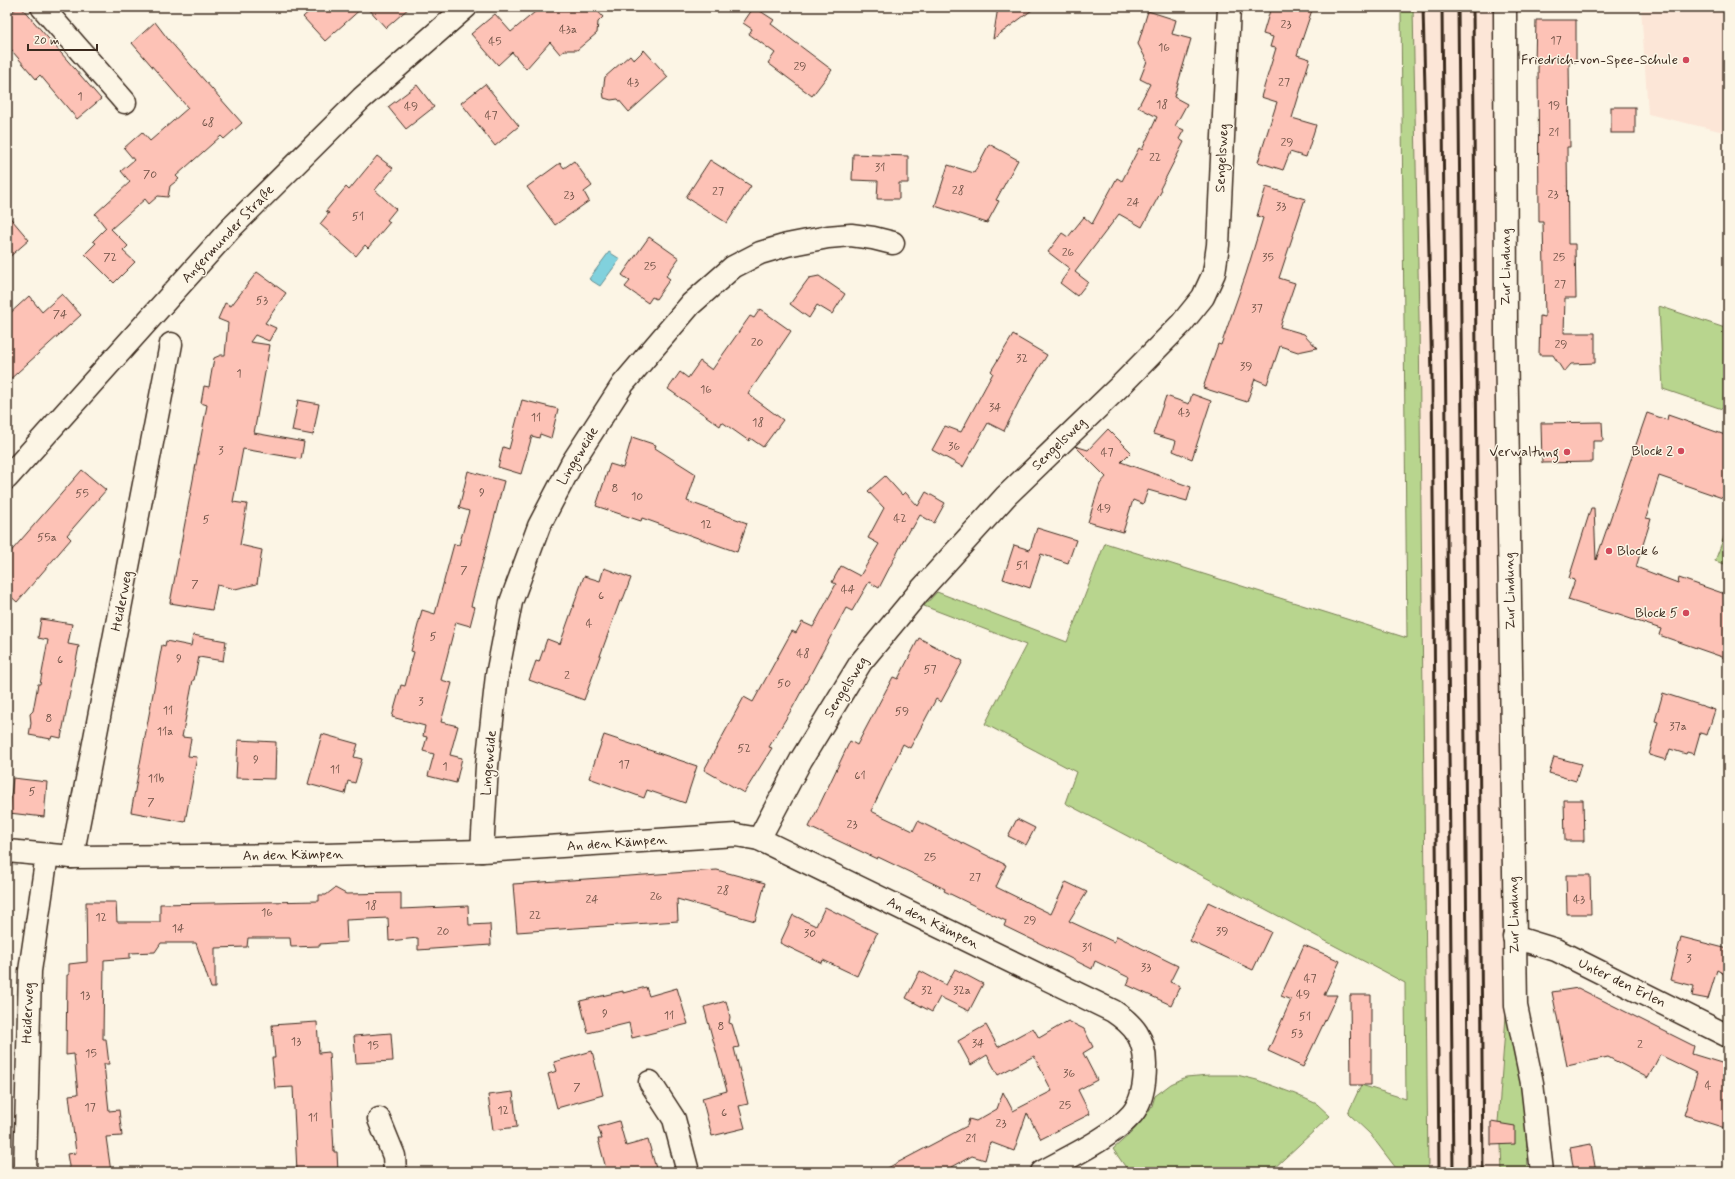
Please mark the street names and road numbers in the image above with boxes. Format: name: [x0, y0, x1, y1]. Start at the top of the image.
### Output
street label: Sengelsweg: [1211, 123, 1234, 193]
street label: Angermunder Straße: [178, 181, 280, 288]
street label: Zur Lindung: [1497, 228, 1515, 306]
street label: Sengelsweg: [1028, 414, 1091, 475]
street label: Lingeweide: [553, 423, 603, 489]
street label: Zur Lindung: [1500, 552, 1520, 630]
street label: Heiderweg: [107, 569, 137, 633]
street label: Sengelsweg: [820, 653, 873, 722]
street label: Lingeweide: [477, 730, 502, 796]
street label: An den Kämpen: [566, 831, 668, 855]
street label: An den Kämpen: [243, 845, 343, 865]
street label: Zur Lindung: [1504, 876, 1524, 954]
street label: An den Kämpen: [884, 893, 982, 953]
street label: Unter den Erlen: [1575, 954, 1669, 1012]
street label: Heiderweg: [18, 982, 38, 1044]

